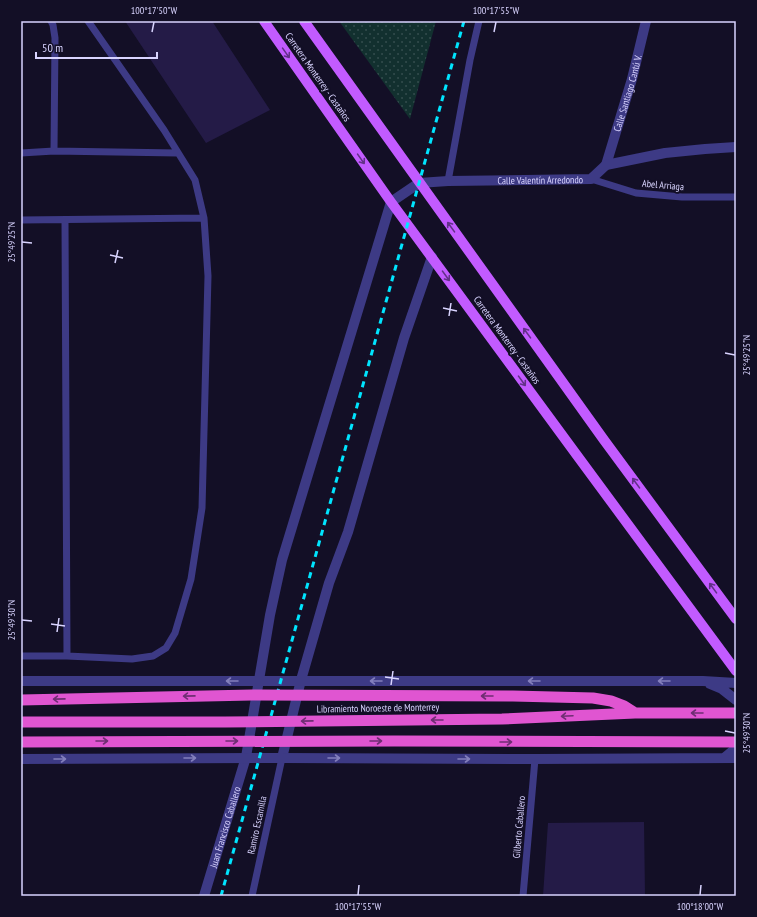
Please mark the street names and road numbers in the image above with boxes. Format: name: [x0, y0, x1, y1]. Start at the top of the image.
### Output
street label: Carretera Monterrey - Castaños: [282, 30, 354, 124]
street label: Calle Santiago Cantú V.: [610, 53, 644, 133]
street label: Calle Valentín Arredondo: [497, 173, 583, 187]
street label: Abel Arriaga: [641, 177, 685, 193]
street label: Carretera Monterrey - Castaños: [471, 293, 544, 387]
street label: Libramiento Noroeste de Monterrey: [317, 700, 440, 716]
street label: Juan Francisco Caballero: [206, 785, 243, 870]
street label: Ramiro Escamilla: [244, 795, 270, 855]
street label: Gilberto Caballero: [510, 795, 528, 859]

